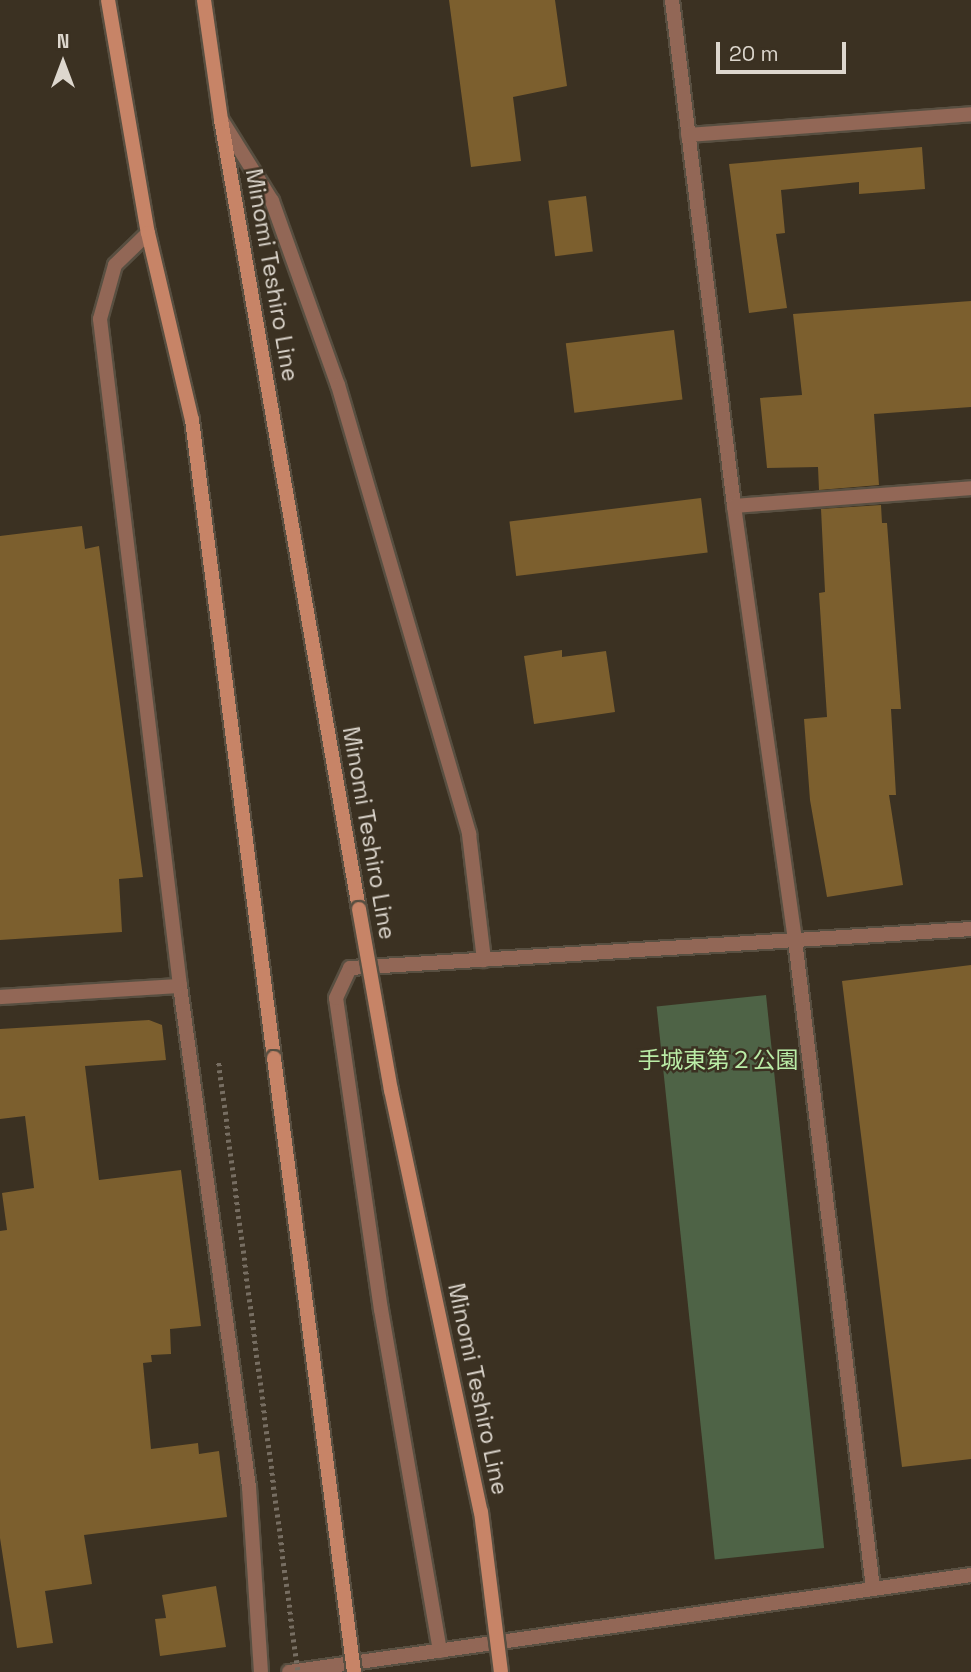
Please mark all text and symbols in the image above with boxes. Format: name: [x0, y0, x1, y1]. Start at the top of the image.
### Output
north arrow: [28, 28, 98, 98]
scale bar: [719, 28, 848, 72]
text: N: [57, 29, 69, 54]
text: 20 m: [729, 40, 779, 67]
street label: Minomi Teshiro Line: [240, 166, 304, 384]
street label: Minomi Teshiro Line: [337, 724, 401, 942]
park label: 手城東第２公園: [638, 1046, 798, 1074]
street label: Minomi Teshiro Line: [442, 1280, 514, 1498]

